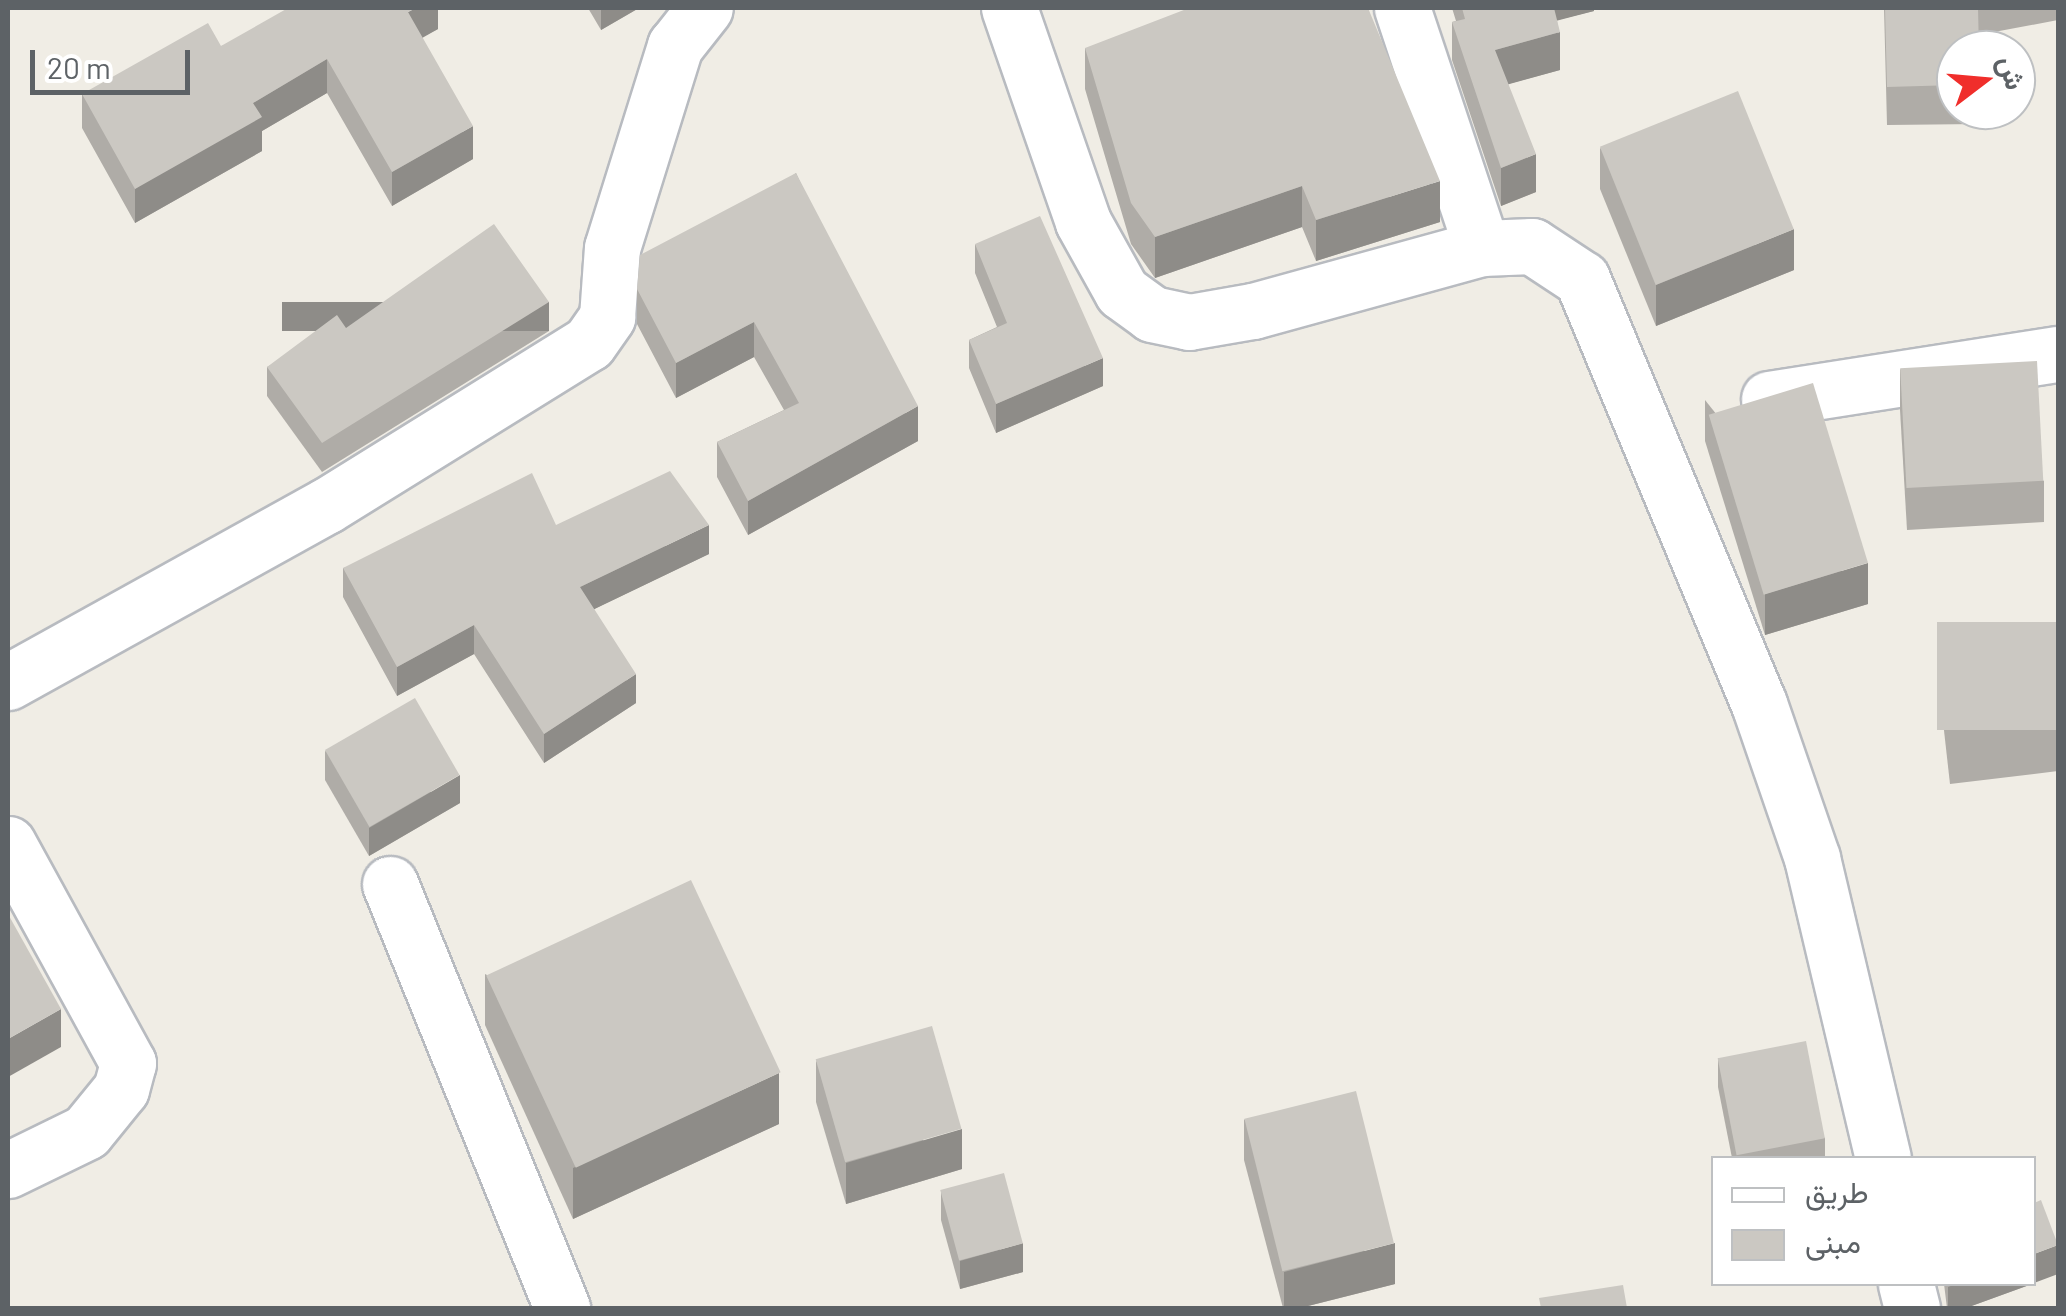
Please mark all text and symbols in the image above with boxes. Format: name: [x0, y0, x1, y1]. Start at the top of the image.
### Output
scale bar: [35, 30, 195, 92]
north arrow: [1936, 30, 2036, 130]
text: 20 m: [47, 49, 111, 85]
text: ش: [1992, 51, 2034, 93]
legend: [1711, 1156, 2036, 1286]
text: طريق: [1805, 1173, 1869, 1209]
text: مبنى: [1805, 1223, 1861, 1259]

